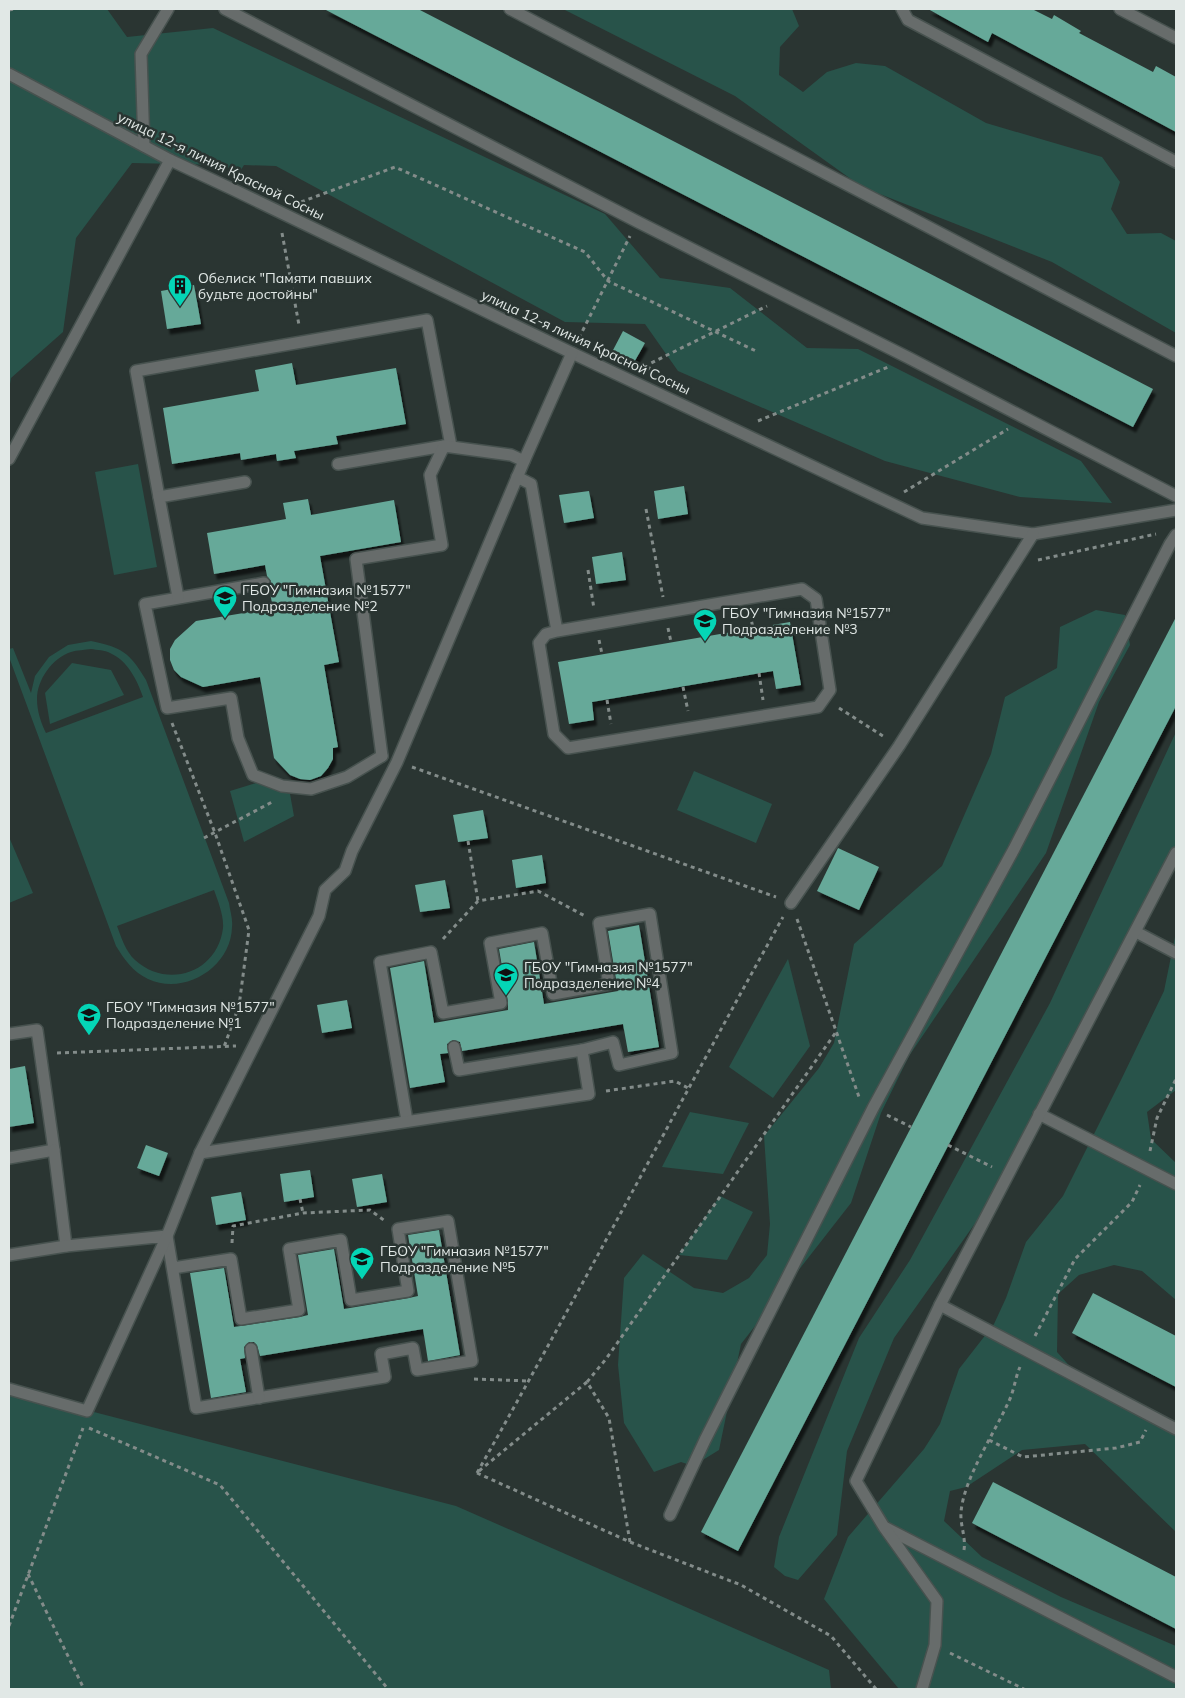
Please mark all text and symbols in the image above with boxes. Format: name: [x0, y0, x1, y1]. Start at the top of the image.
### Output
street label: улица 12-я линия Красной Сосны: [114, 108, 328, 224]
place label: Обелиск "Памяти павших будьте достойны": [198, 269, 372, 303]
building icon: Обелиск "Памяти павших будьте достойны": [167, 273, 193, 307]
street label: улица 12-я линия Красной Сосны: [479, 286, 693, 398]
place label: ГБОУ "Гимназия №1577" Подразделение №2: [242, 581, 411, 615]
school or university icon: ГБОУ "Гимназия №1577" Подразделение №2: [212, 585, 238, 619]
place label: ГБОУ "Гимназия №1577" Подразделение №3: [722, 604, 891, 638]
school or university icon: ГБОУ "Гимназия №1577" Подразделение №3: [692, 608, 718, 642]
place label: ГБОУ "Гимназия №1577" Подразделение №4: [524, 958, 693, 992]
school or university icon: ГБОУ "Гимназия №1577" Подразделение №4: [493, 962, 519, 996]
place label: ГБОУ "Гимназия №1577" Подразделение №1: [106, 998, 275, 1032]
school or university icon: ГБОУ "Гимназия №1577" Подразделение №1: [76, 1002, 102, 1036]
place label: ГБОУ "Гимназия №1577" Подразделение №5: [380, 1242, 549, 1276]
school or university icon: ГБОУ "Гимназия №1577" Подразделение №5: [349, 1246, 375, 1280]

